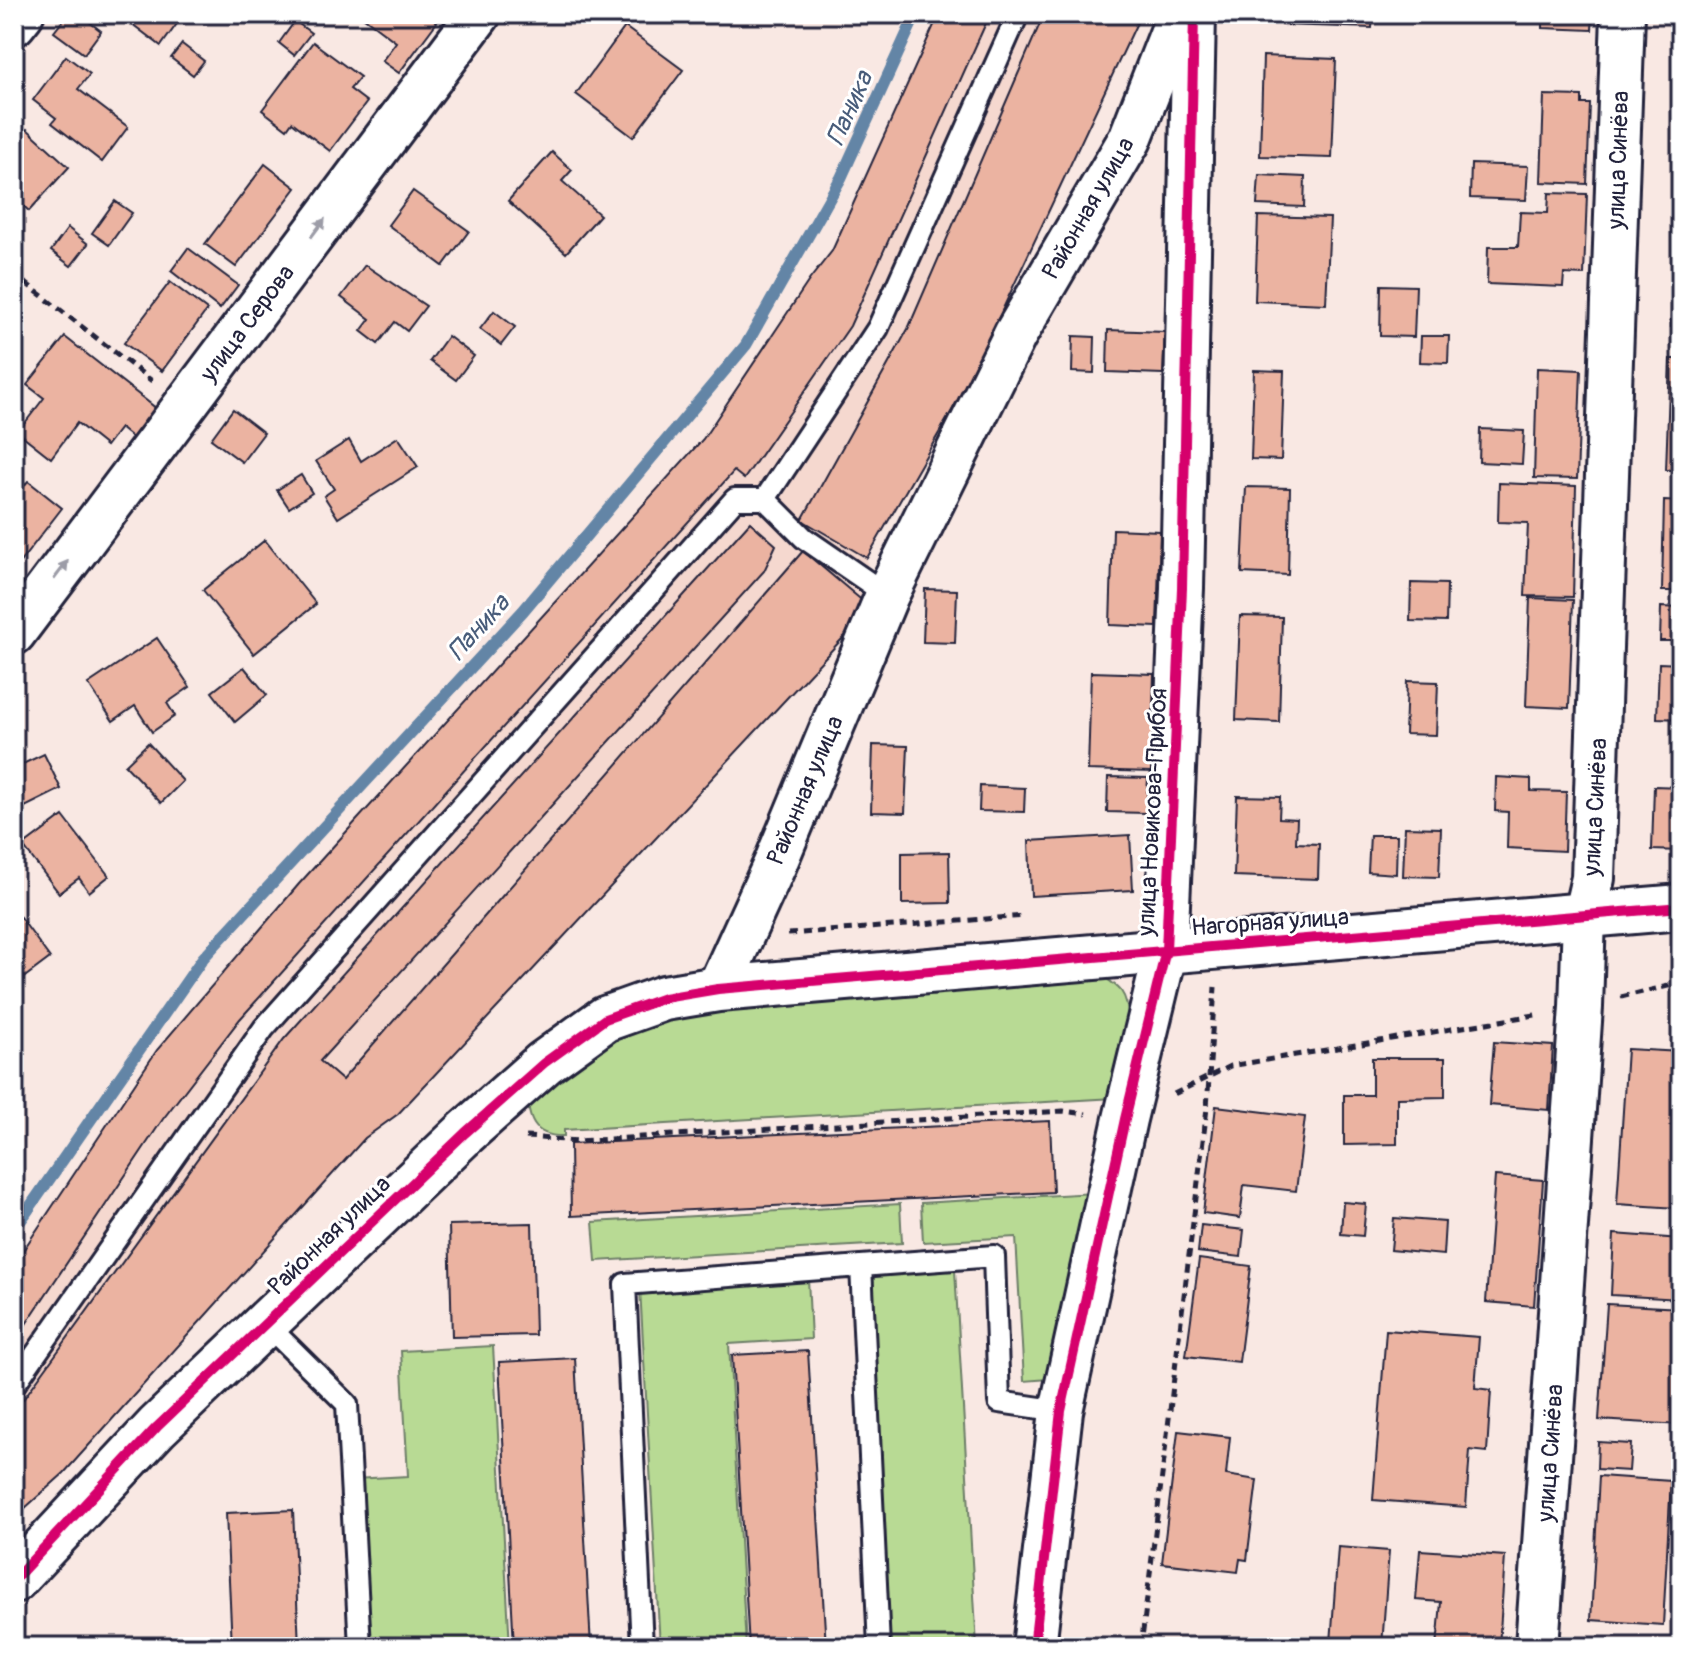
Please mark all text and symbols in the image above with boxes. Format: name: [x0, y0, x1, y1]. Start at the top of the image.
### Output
water label: Паника: [819, 65, 881, 150]
street label: улица Синёва: [1602, 90, 1635, 231]
street label: Районная улица: [1036, 132, 1141, 284]
one-way arrow: [310, 218, 325, 239]
street label: улица Серова: [193, 259, 301, 388]
one-way arrow: [52, 560, 68, 581]
water label: Паника: [441, 587, 518, 667]
street label: улица Новикова-Прибоя: [1131, 687, 1173, 938]
street label: Районная улица: [761, 711, 850, 869]
street label: улица Синёва: [1577, 737, 1614, 878]
street label: Нагорная улица: [1190, 903, 1350, 942]
street label: Районная улица: [262, 1170, 397, 1301]
street label: улица Синёва: [1531, 1383, 1570, 1524]

